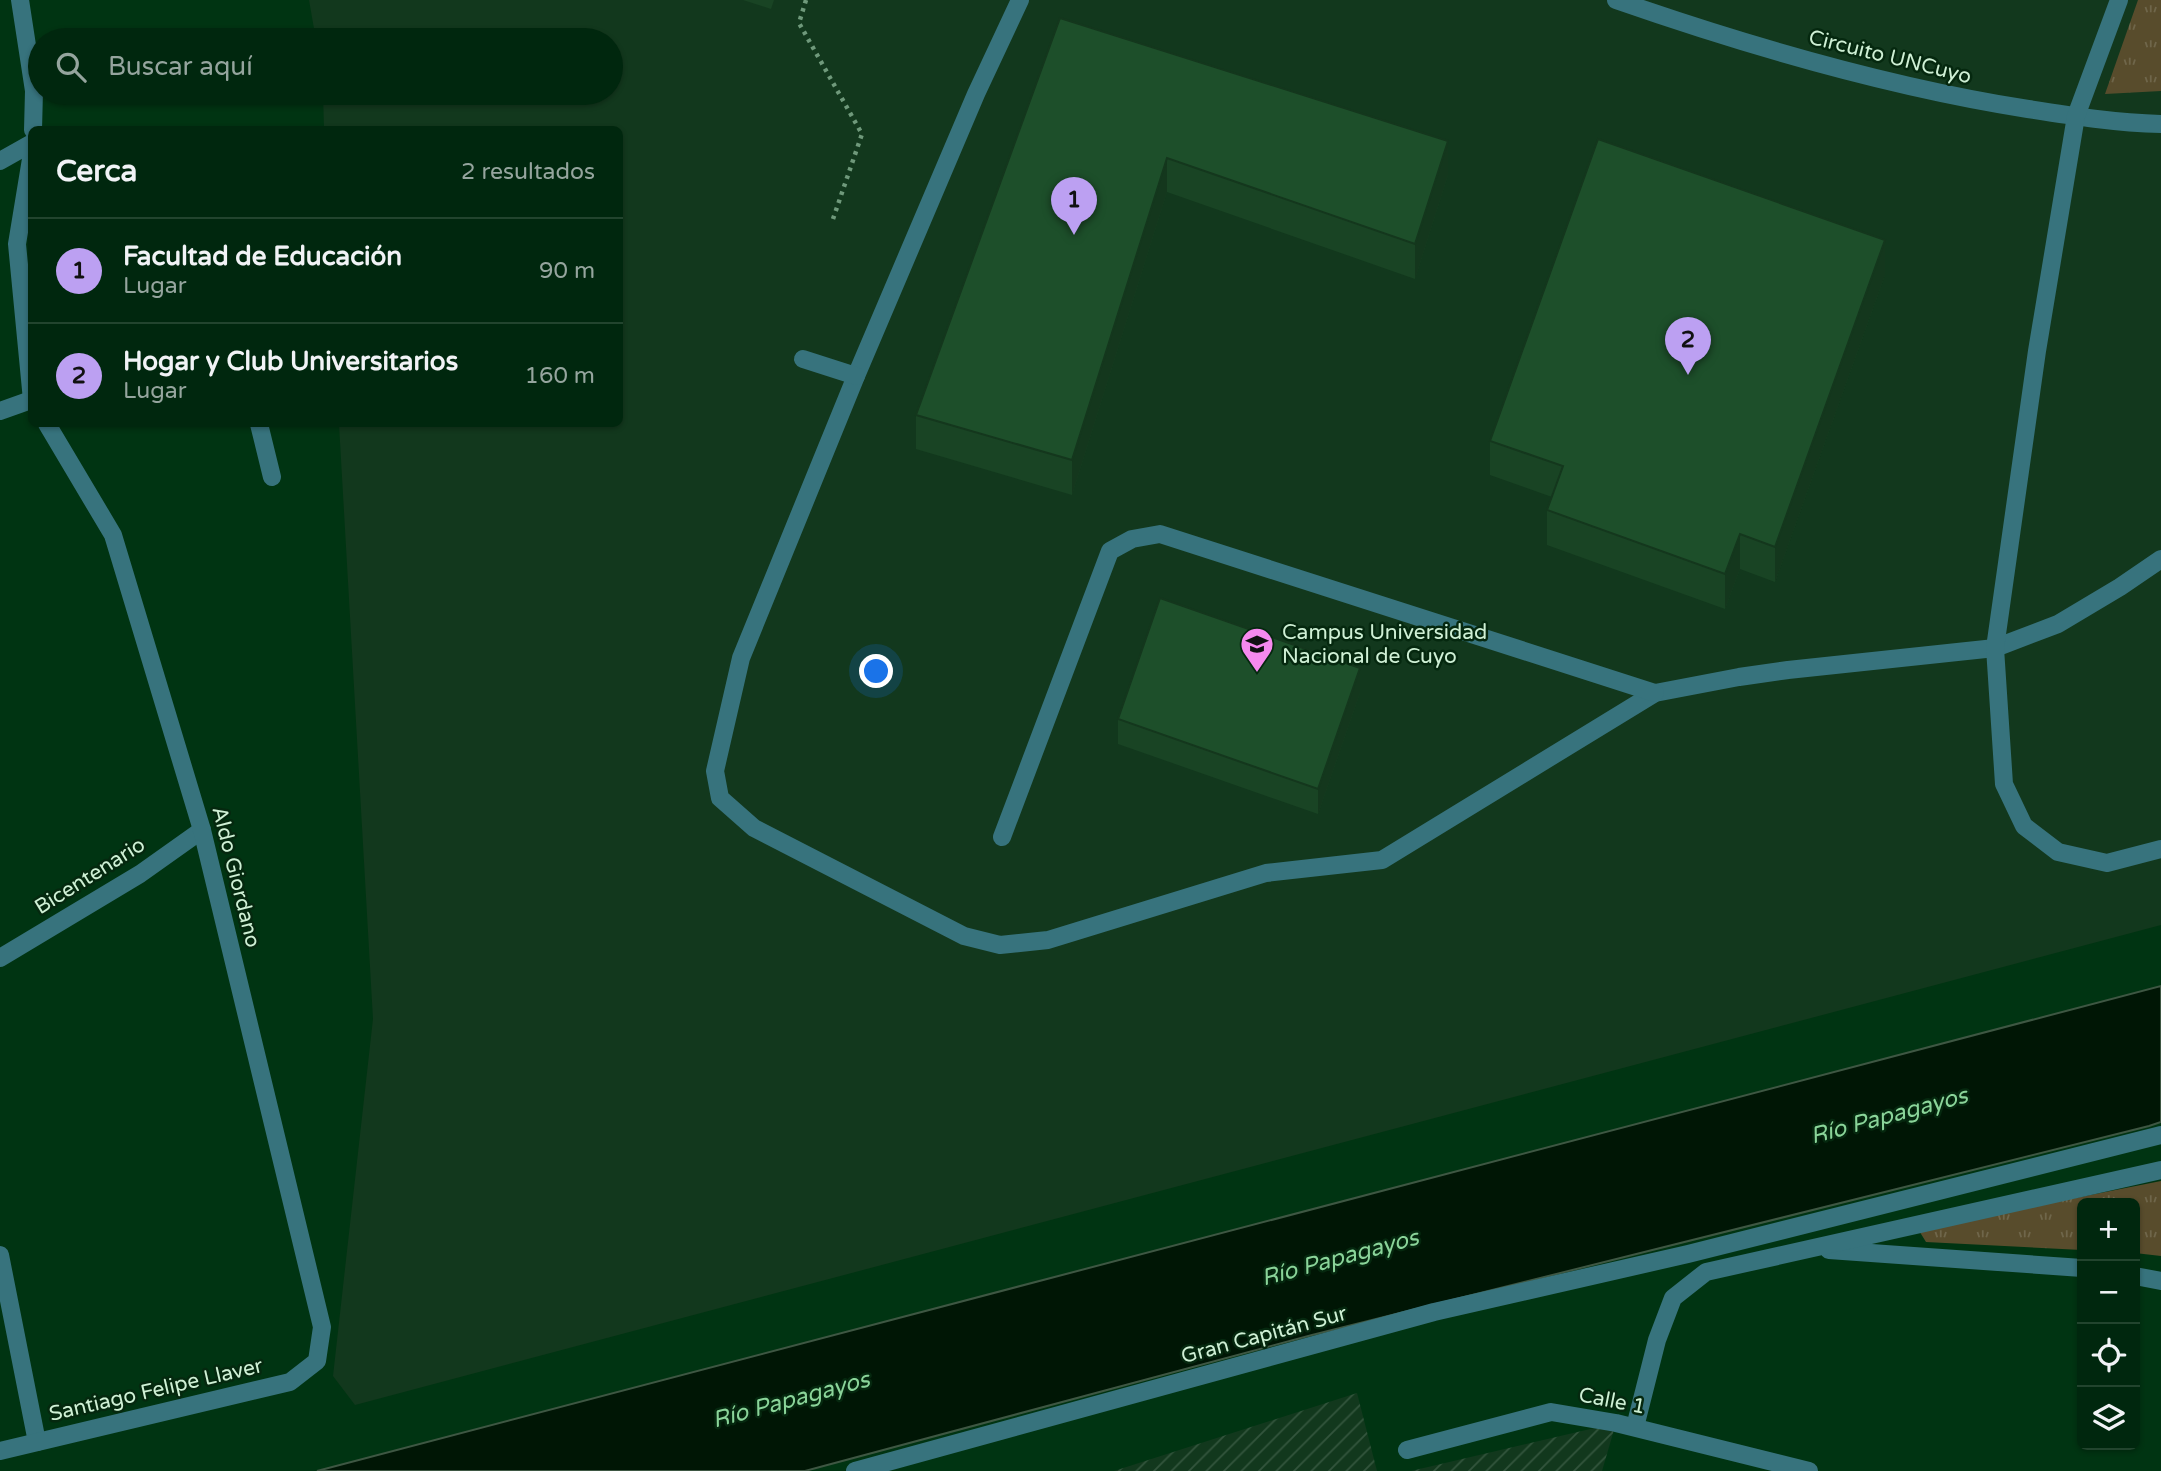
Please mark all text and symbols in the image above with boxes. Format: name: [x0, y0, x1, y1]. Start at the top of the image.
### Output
street label: Circuito UNCuyo: [1806, 25, 1974, 89]
search box: [28, 28, 623, 105]
icon: search: [52, 48, 90, 86]
text: Buscar aquí: [108, 51, 253, 82]
text: Cerca: [56, 153, 137, 190]
text: 2 resultados: [461, 158, 595, 186]
pin: 1: [1051, 177, 1097, 235]
text: Facultad de Educación: [123, 241, 402, 272]
text: 1: [72, 257, 86, 285]
text: 90 m: [539, 257, 595, 285]
text: Lugar: [123, 272, 187, 300]
pin: 2: [1665, 317, 1711, 375]
text: Hogar y Club Universitarios: [123, 346, 458, 377]
text: 2: [72, 362, 86, 390]
text: 160 m: [525, 362, 595, 390]
text: Lugar: [123, 377, 187, 405]
place label: Campus Universidad Nacional de Cuyo: [1282, 620, 1487, 669]
school or university icon: Campus Universidad Nacional de Cuyo: [1238, 625, 1276, 674]
your location: [859, 654, 893, 688]
street label: Aldo Giordano: [206, 804, 266, 950]
street label: Bicentenario: [30, 832, 150, 920]
water label: Río Papagayos: [1807, 1081, 1973, 1150]
map controls: [2077, 1198, 2140, 1450]
button: +: [2077, 1198, 2140, 1261]
water label: Río Papagayos: [1258, 1223, 1424, 1292]
button: −: [2077, 1261, 2140, 1324]
street label: Gran Capitán Sur: [1178, 1301, 1350, 1369]
button: locate: [2077, 1324, 2140, 1387]
street label: Santiago Felipe Llaver: [47, 1353, 265, 1427]
water label: Río Papagayos: [709, 1365, 875, 1434]
street label: Calle 1: [1577, 1382, 1647, 1420]
button: layers: [2077, 1387, 2140, 1450]

